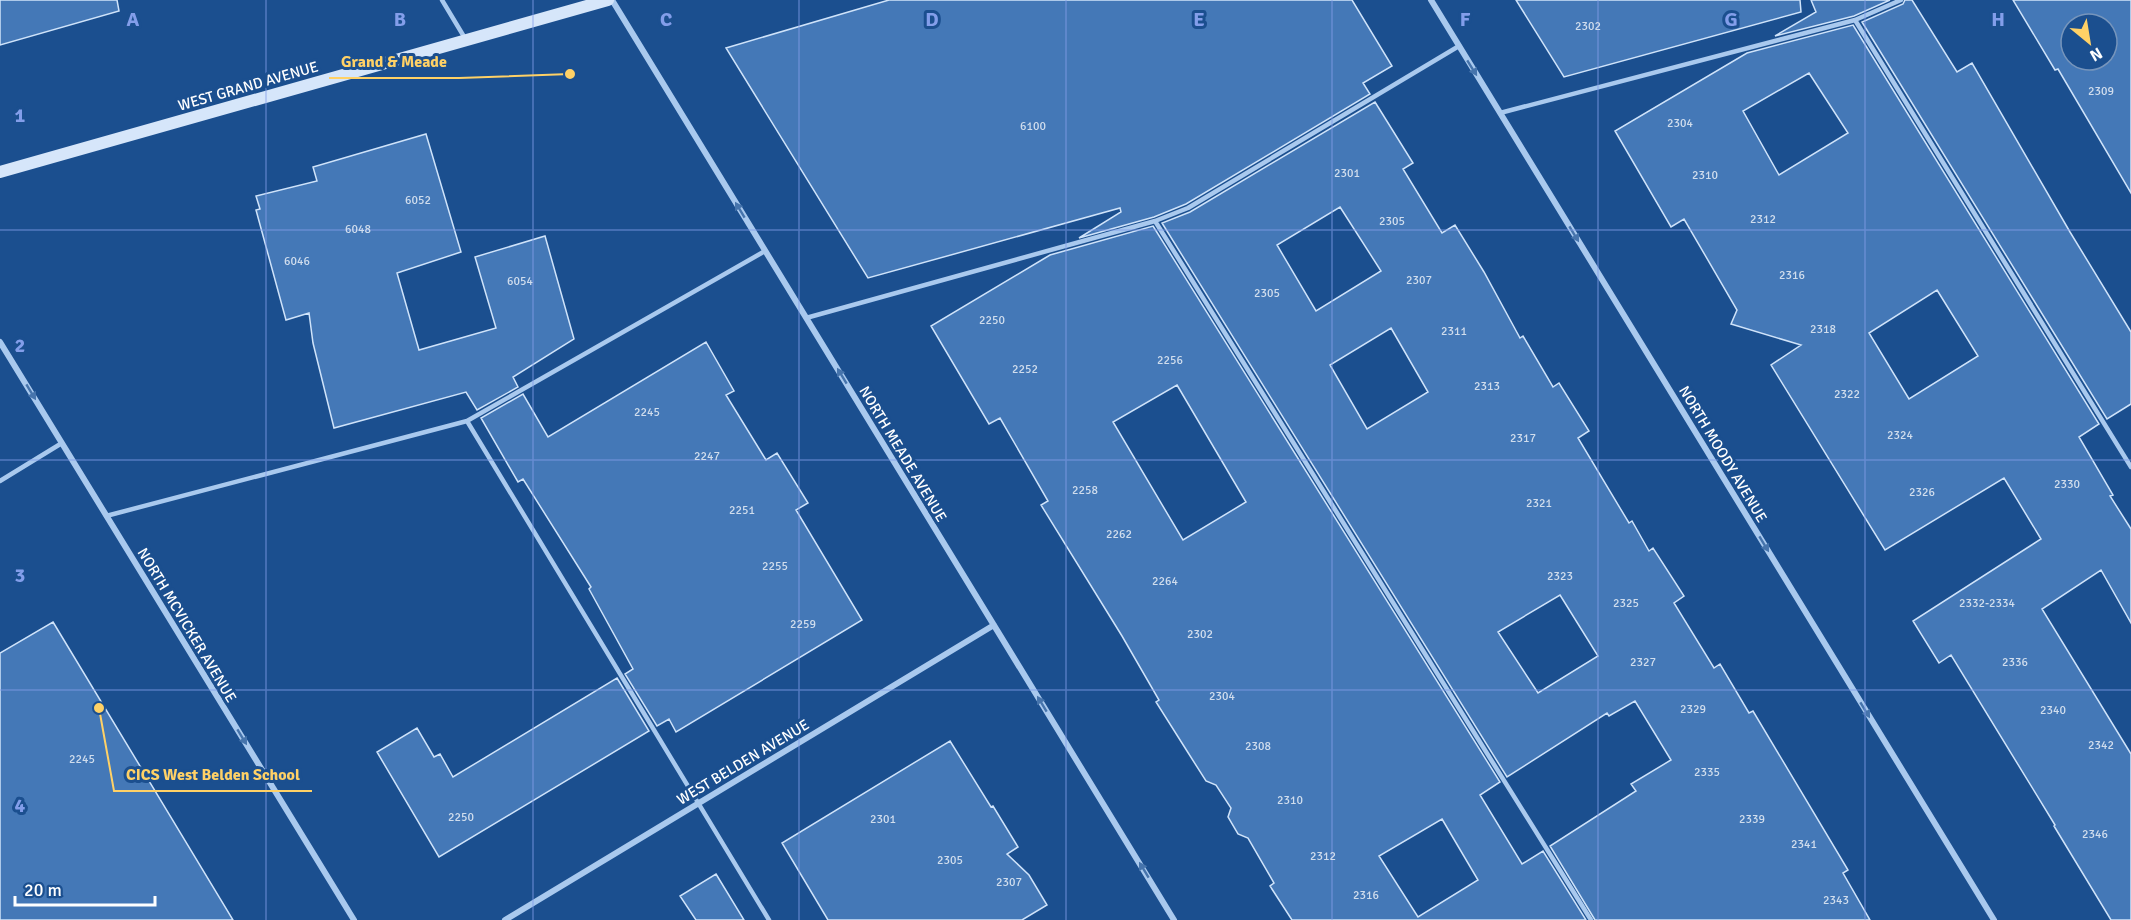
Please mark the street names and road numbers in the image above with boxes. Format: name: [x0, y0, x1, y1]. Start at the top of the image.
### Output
street label: WEST GRAND AVENUE: [176, 57, 320, 115]
street label: NORTH MOODY AVENUE: [1675, 382, 1771, 526]
street label: NORTH MEADE AVENUE: [855, 383, 951, 525]
street label: NORTH MCVICKER AVENUE: [134, 544, 240, 706]
street label: WEST BELDEN AVENUE: [674, 715, 812, 809]

